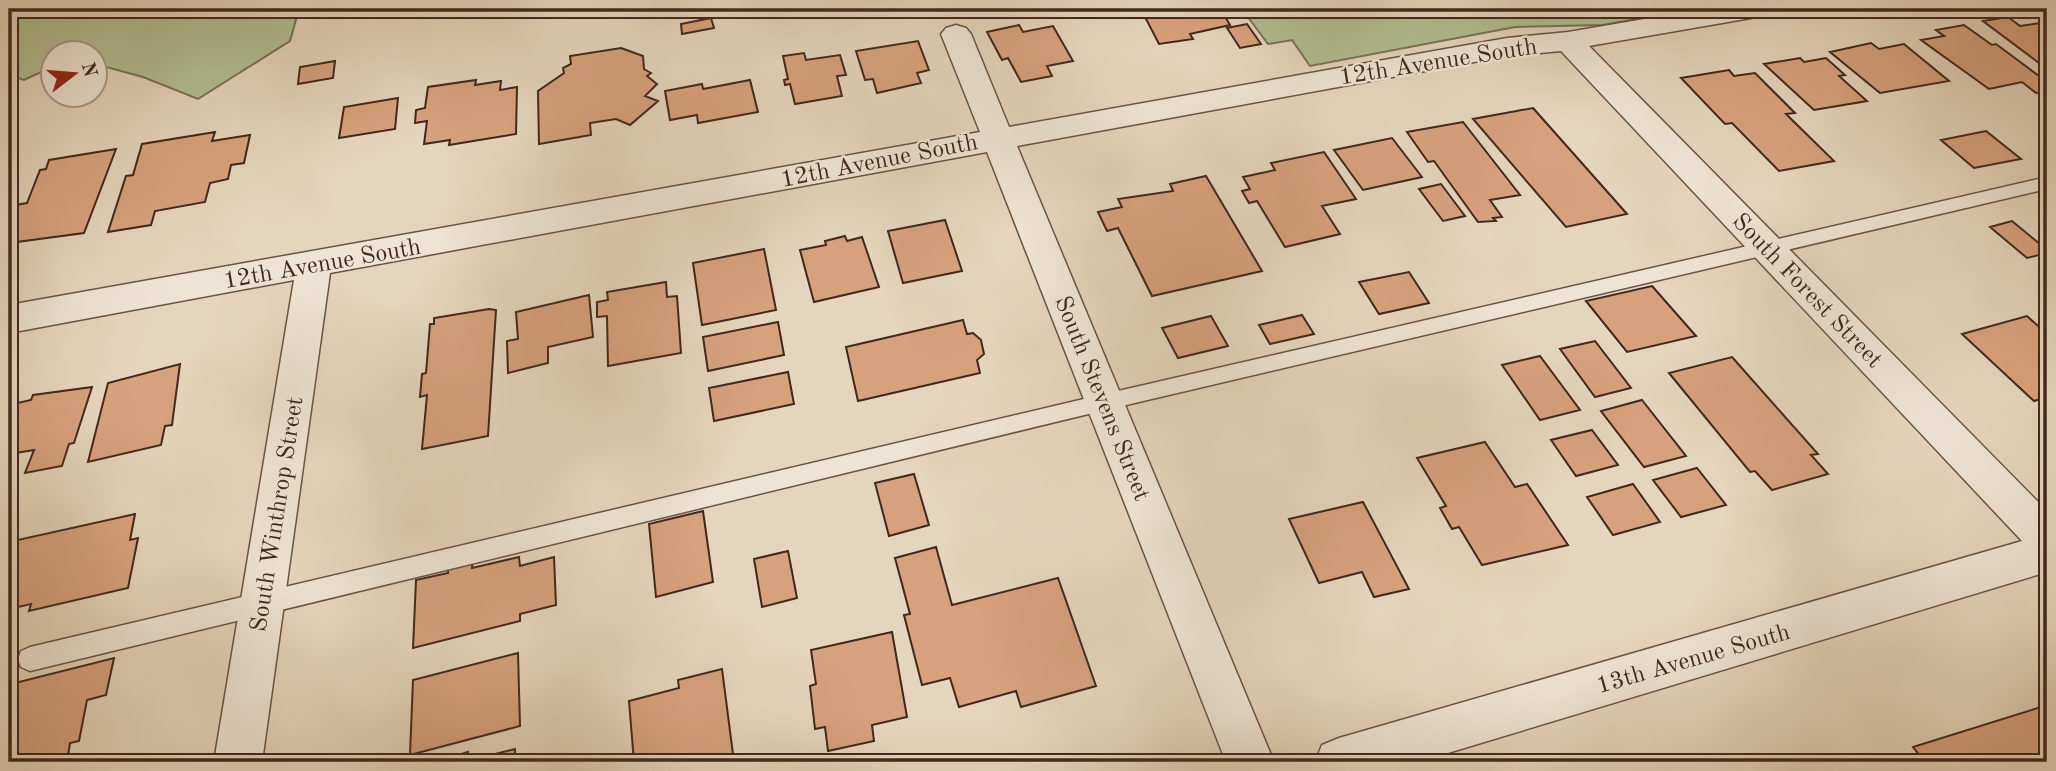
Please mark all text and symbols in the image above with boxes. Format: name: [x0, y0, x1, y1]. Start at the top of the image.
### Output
street label: 12th Avenue South: [1338, 35, 1539, 90]
north arrow: [38, 38, 108, 108]
text: N: [77, 60, 99, 80]
street label: 12th Avenue South: [779, 131, 980, 193]
street label: South Forest Street: [1727, 210, 1886, 373]
street label: 12th Avenue South: [222, 236, 423, 294]
street label: South Stevens Street: [1049, 293, 1153, 504]
street label: South Winthrop Street: [248, 395, 308, 634]
street label: 13th Avenue South: [1594, 621, 1793, 699]

